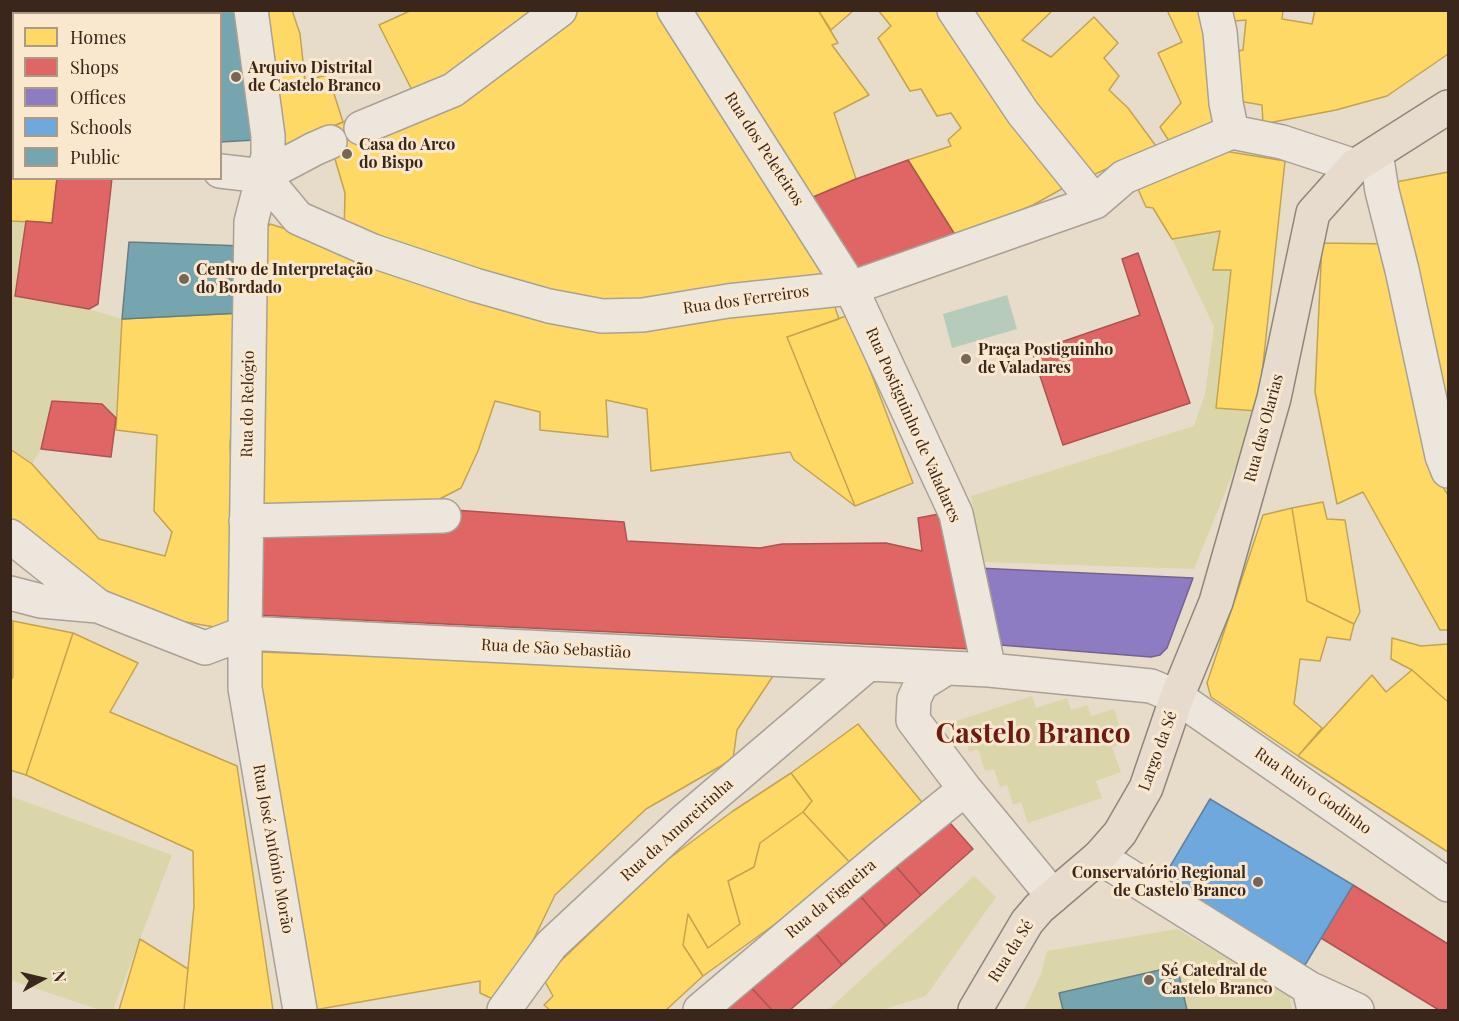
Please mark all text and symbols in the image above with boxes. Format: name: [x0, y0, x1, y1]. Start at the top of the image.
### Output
legend: [12, 12, 222, 180]
text: Homes: [70, 25, 126, 49]
text: Shops: [70, 55, 119, 79]
place label: Arquivo Distrital de Castelo Branco: [248, 58, 381, 96]
marker: Arquivo Distrital de Castelo Branco: [229, 70, 243, 84]
text: Offices: [70, 85, 126, 109]
street label: Rua dos Peleteiros: [720, 89, 808, 209]
text: Schools: [70, 115, 132, 139]
place label: Casa do Arco do Bispo: [359, 135, 455, 173]
text: Public: [70, 145, 120, 169]
marker: Casa do Arco do Bispo: [340, 147, 354, 161]
place label: Centro de Interpretação do Bordado: [196, 260, 373, 298]
marker: Centro de Interpretação do Bordado: [177, 272, 191, 286]
street label: Rua dos Ferreiros: [682, 282, 810, 318]
street label: Rua Postiguinho de Valadares: [861, 324, 965, 526]
place label: Praça Postiguinho de Valadares: [978, 340, 1113, 378]
street label: Rua do Relógio: [237, 350, 259, 458]
marker: Praça Postiguinho de Valadares: [959, 352, 973, 366]
street label: Rua das Olarias: [1240, 372, 1288, 484]
street label: Rua de São Sebastião: [480, 635, 632, 663]
street label: Largo da Sé: [1135, 708, 1181, 794]
district label: Castelo Branco: [935, 717, 1131, 751]
street label: Rua Ruivo Godinho: [1251, 744, 1375, 838]
street label: Rua José António Morão: [249, 763, 297, 935]
street label: Rua da Amoreirinha: [617, 775, 737, 885]
street label: Rua da Figueira: [782, 856, 880, 942]
place label: Conservatório Regional de Castelo Branco: [1072, 863, 1246, 901]
marker: Conservatório Regional de Castelo Branco: [1251, 875, 1265, 889]
street label: Rua da Sé: [984, 916, 1038, 986]
north arrow: [12, 949, 72, 1009]
place label: Sé Catedral de Castelo Branco: [1161, 961, 1272, 999]
text: N: [49, 969, 72, 984]
marker: Sé Catedral de Castelo Branco: [1142, 973, 1156, 987]

